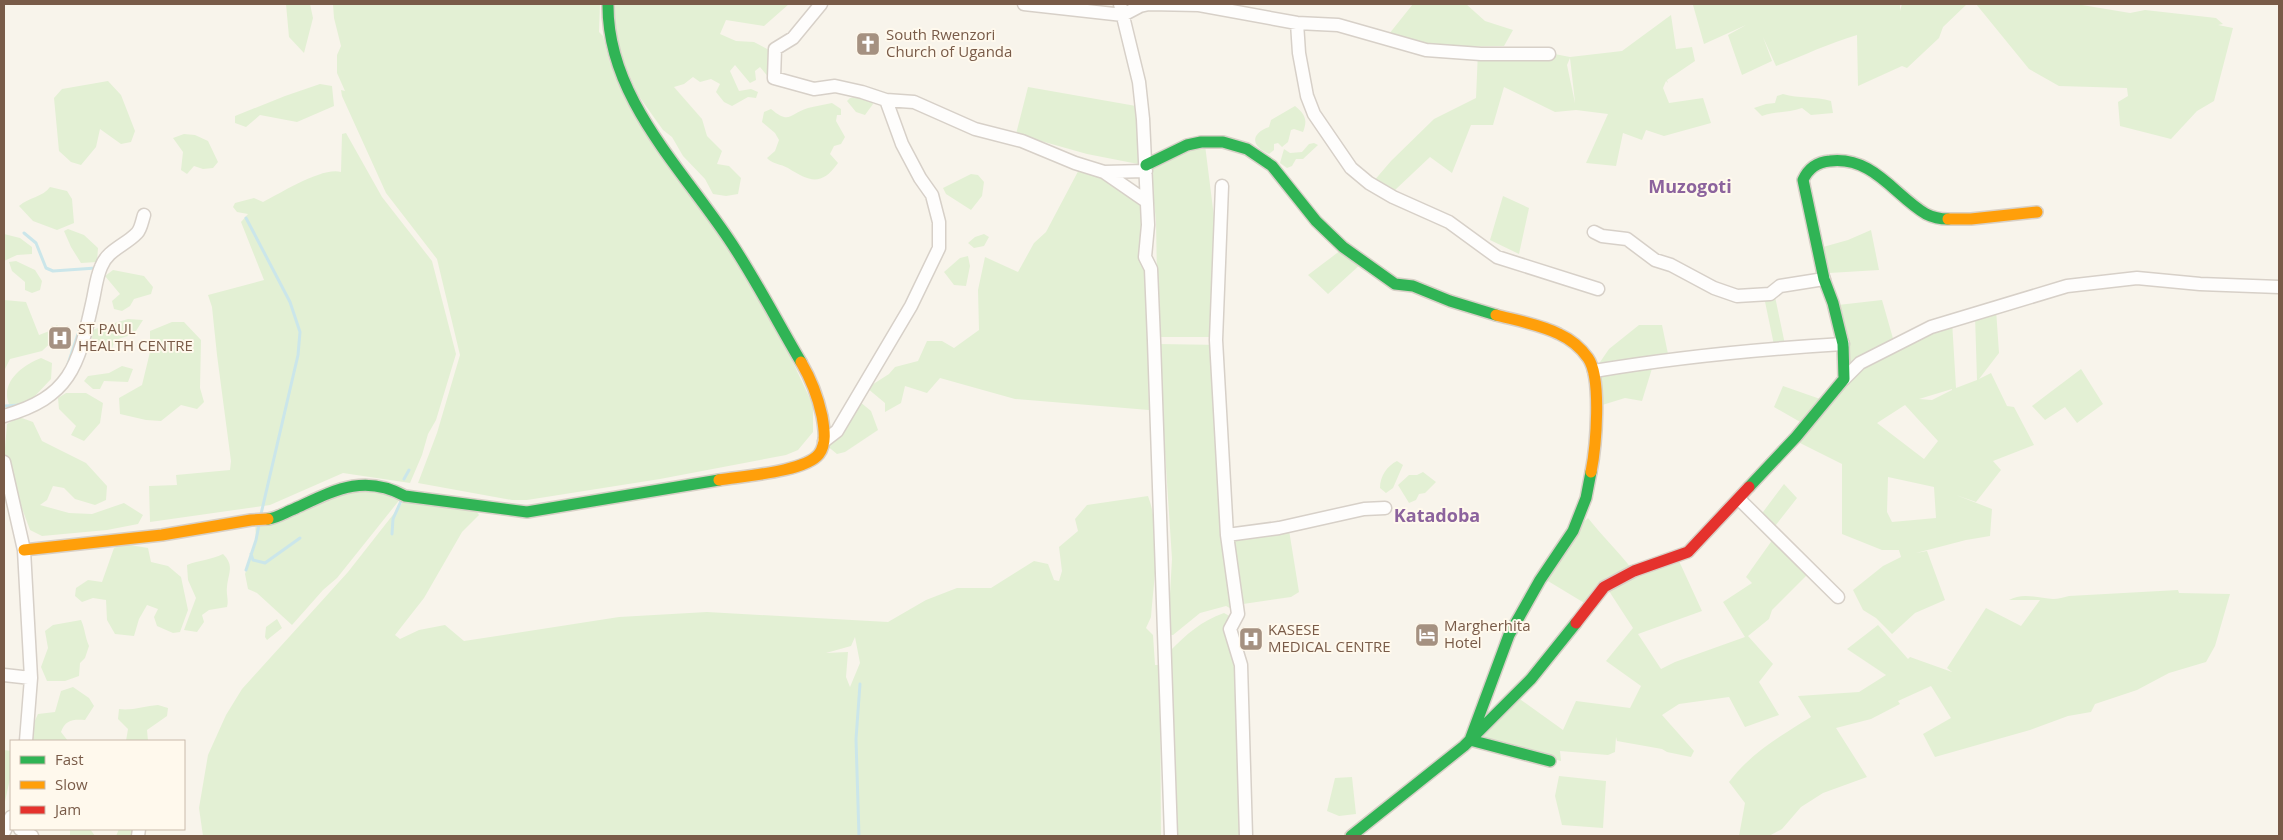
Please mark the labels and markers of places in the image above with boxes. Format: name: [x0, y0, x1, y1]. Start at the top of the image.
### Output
place label: South Rwenzori Church of Uganda: [886, 24, 1012, 61]
church icon: South Rwenzori Church of Uganda: [855, 31, 881, 57]
place label: ST PAUL HEALTH CENTRE: [78, 318, 193, 355]
hospital icon: ST PAUL HEALTH CENTRE: [47, 325, 73, 351]
place label: Margherhita Hotel: [1444, 615, 1531, 652]
place label: KASESE MEDICAL CENTRE: [1268, 619, 1391, 656]
hotel icon: Margherhita Hotel: [1414, 622, 1440, 648]
hospital icon: KASESE MEDICAL CENTRE: [1238, 626, 1264, 652]

